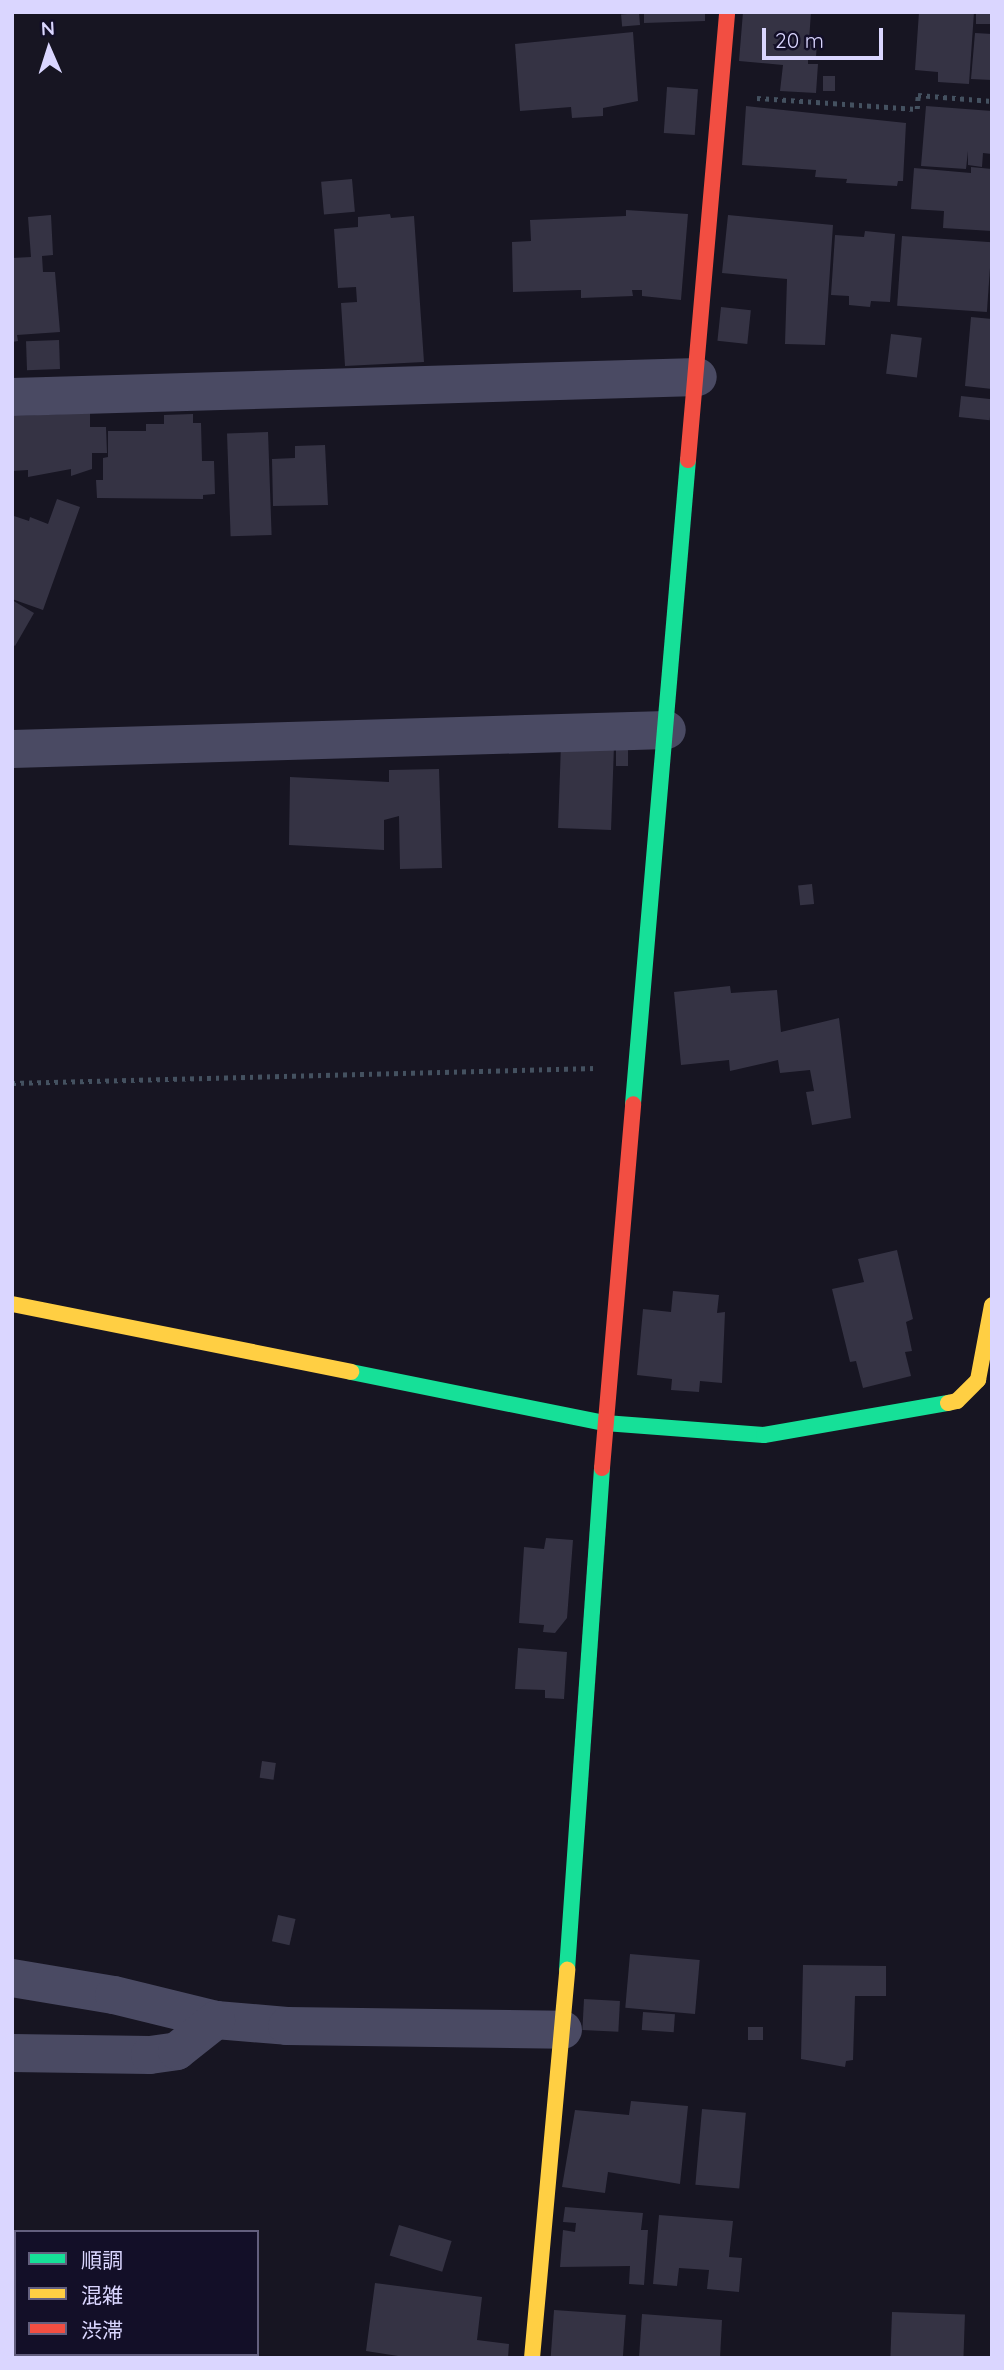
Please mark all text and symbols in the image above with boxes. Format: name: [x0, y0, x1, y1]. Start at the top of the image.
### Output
north arrow: [14, 14, 84, 84]
scale bar: [766, 14, 887, 58]
text: N: [40, 16, 56, 40]
text: 20 m: [775, 27, 824, 53]
legend: [14, 2230, 259, 2356]
text: 順調: [81, 2247, 123, 2273]
text: 混雑: [81, 2282, 123, 2308]
text: 渋滞: [81, 2317, 123, 2343]

